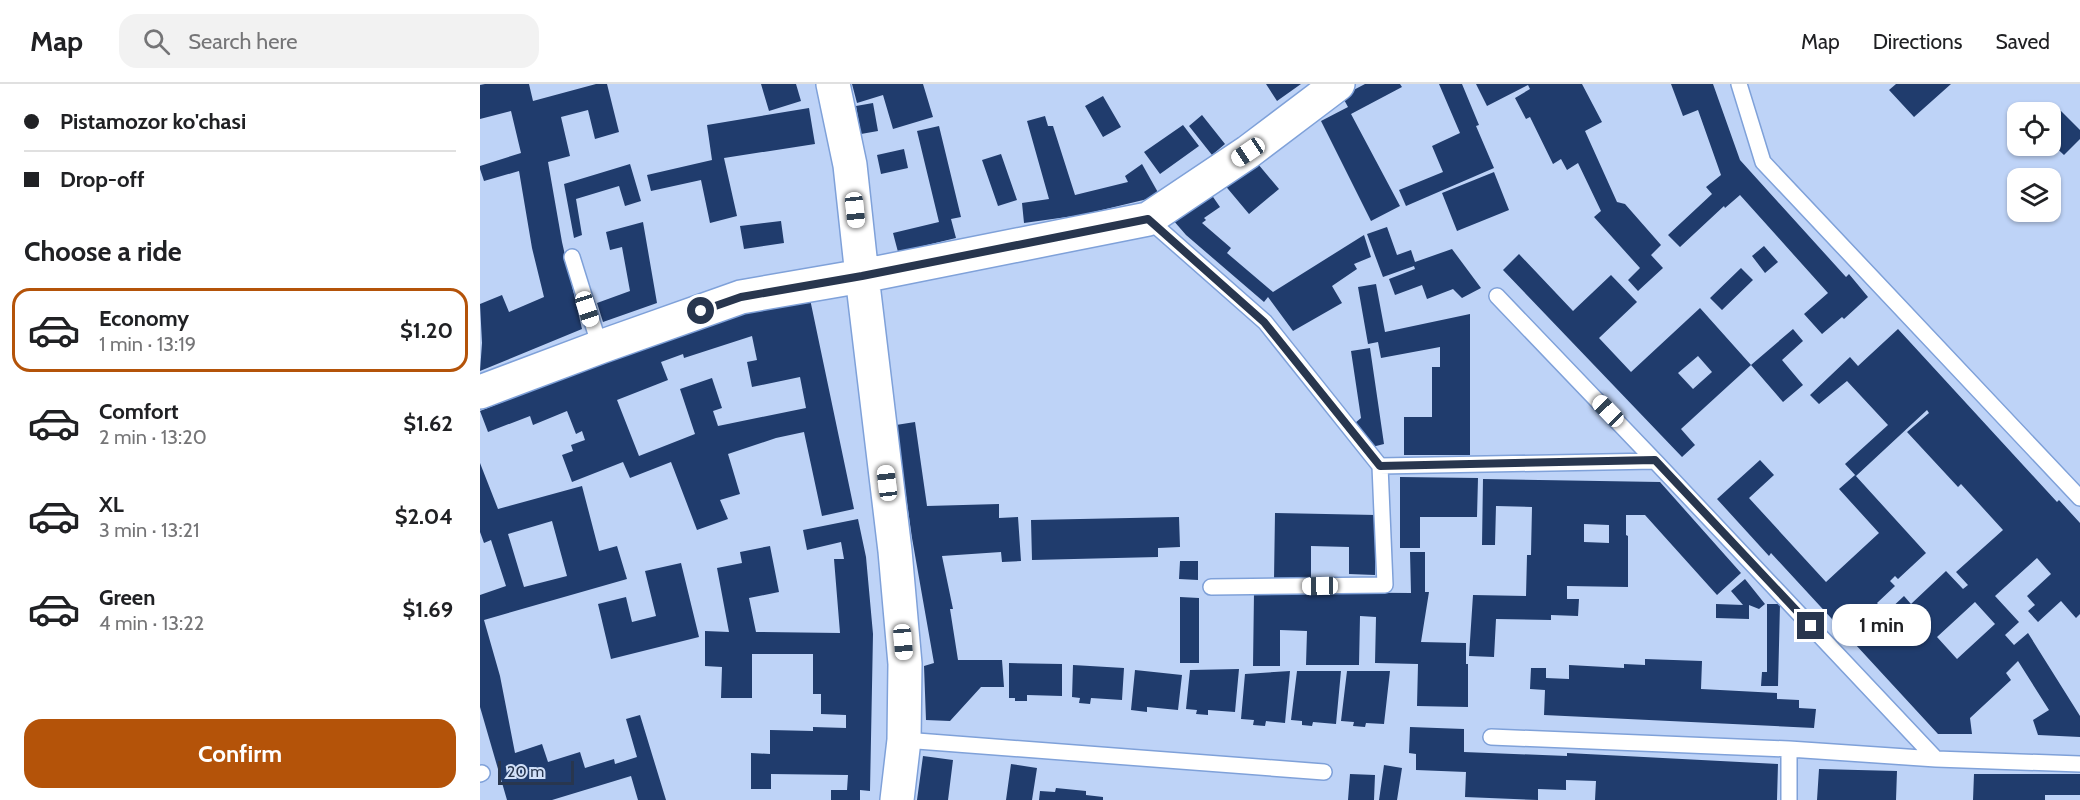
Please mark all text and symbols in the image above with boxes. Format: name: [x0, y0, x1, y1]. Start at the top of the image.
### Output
search box: [119, 14, 539, 68]
text: Map: [30, 24, 83, 58]
icon: search: [140, 25, 173, 58]
text: Search here: [188, 28, 297, 55]
text: Map: [1801, 29, 1840, 54]
text: Directions: [1873, 29, 1962, 54]
text: Saved: [1995, 29, 2050, 54]
map controls: [2007, 102, 2061, 222]
button: locate: [2007, 102, 2061, 156]
text: Pistamozor ko'chasi: [60, 108, 246, 135]
car: [1228, 134, 1268, 170]
text: Drop-off: [60, 166, 144, 193]
button: layers: [2007, 168, 2061, 222]
car: [844, 191, 866, 229]
text: Choose a ride: [24, 235, 182, 268]
car: [573, 289, 601, 329]
route start: [687, 297, 714, 324]
icon: car: [27, 303, 81, 357]
text: Economy: [99, 305, 189, 332]
text: $1.20: [400, 317, 453, 344]
text: 1 min · 13:19: [99, 332, 196, 356]
car: [1589, 392, 1627, 430]
icon: car: [27, 396, 81, 450]
text: Comfort: [99, 398, 178, 425]
text: $1.62: [403, 410, 453, 437]
text: 2 min · 13:20: [99, 425, 207, 449]
car: [876, 464, 898, 502]
icon: car: [27, 489, 81, 543]
text: XL: [99, 491, 124, 518]
text: $2.04: [395, 503, 453, 530]
text: 3 min · 13:21: [99, 518, 200, 542]
car: [1302, 577, 1338, 595]
icon: car: [27, 582, 81, 636]
text: Green: [99, 584, 155, 611]
text: $1.69: [403, 596, 453, 623]
callout: 1 min: [1832, 605, 1931, 647]
text: 4 min · 13:22: [99, 611, 204, 635]
route end: [1797, 612, 1824, 639]
text: 1 min: [1859, 613, 1904, 637]
car: [892, 623, 914, 661]
button: Confirm: [24, 719, 456, 788]
scale bar: [498, 758, 574, 786]
text: 20 m: [507, 762, 544, 781]

